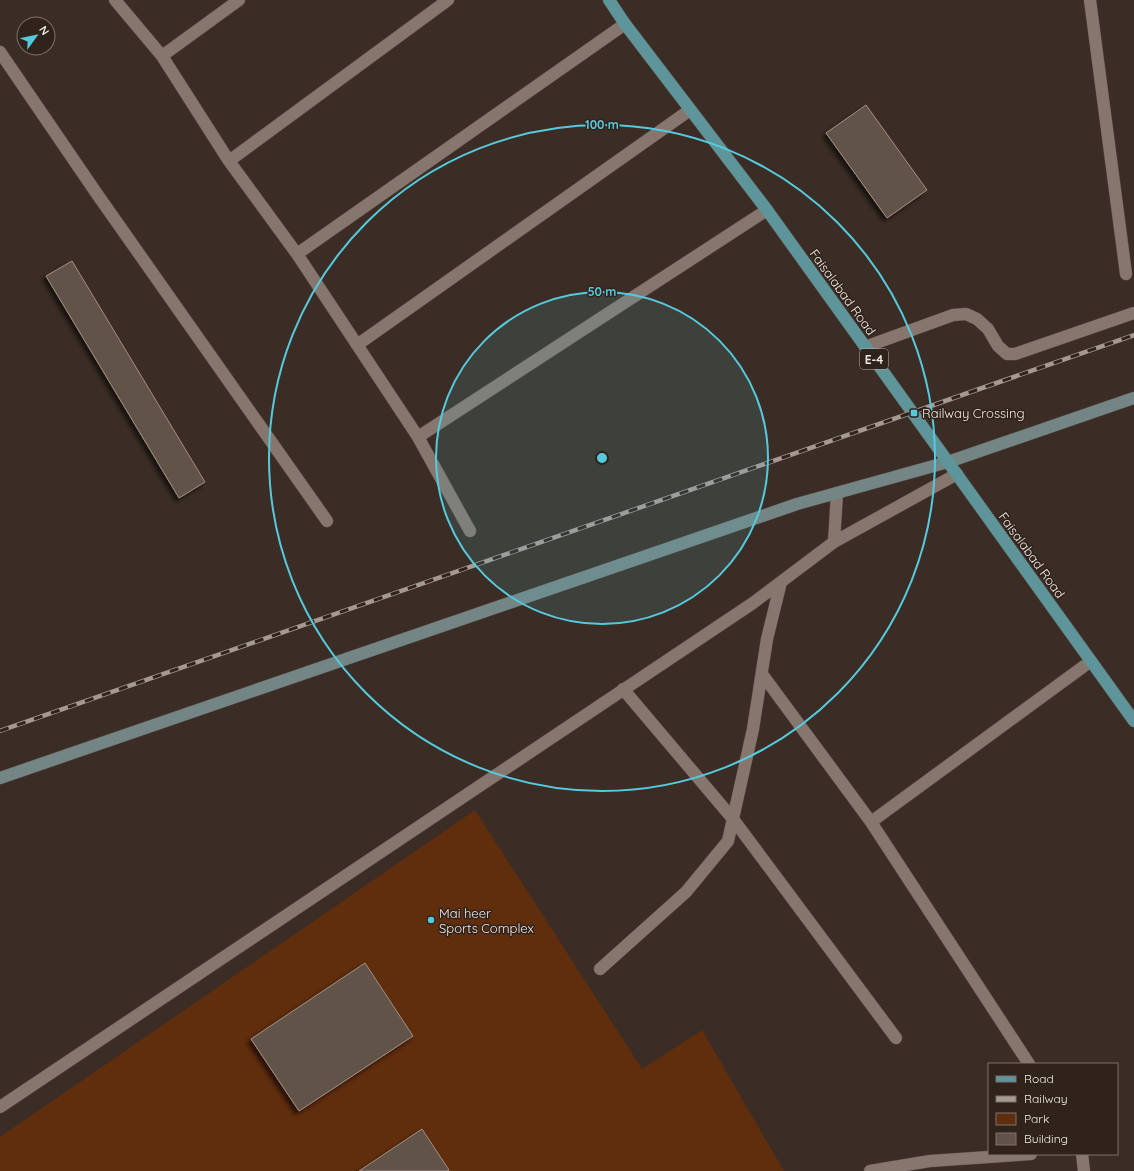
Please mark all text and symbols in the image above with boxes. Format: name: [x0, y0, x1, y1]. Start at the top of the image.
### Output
north arrow: [16, 16, 56, 56]
text: N: [36, 23, 52, 38]
text: 100 m: [585, 117, 619, 132]
street label: Faisalabad Road: [807, 246, 879, 338]
text: 50 m: [588, 284, 616, 299]
road number: E-4: [860, 349, 888, 369]
place label: Railway Crossing: [922, 405, 1025, 421]
marker: Railway Crossing: [909, 408, 919, 418]
centre of rings: [595, 451, 609, 465]
street label: Faisalabad Road: [996, 509, 1068, 601]
place label: Mai heer Sports Complex: [439, 905, 534, 936]
marker: Mai heer Sports Complex: [426, 915, 436, 925]
legend: [988, 1063, 1118, 1155]
text: Road: [1024, 1071, 1054, 1086]
text: Railway: [1024, 1091, 1068, 1106]
text: Park: [1024, 1111, 1049, 1126]
text: Building: [1024, 1131, 1068, 1146]

